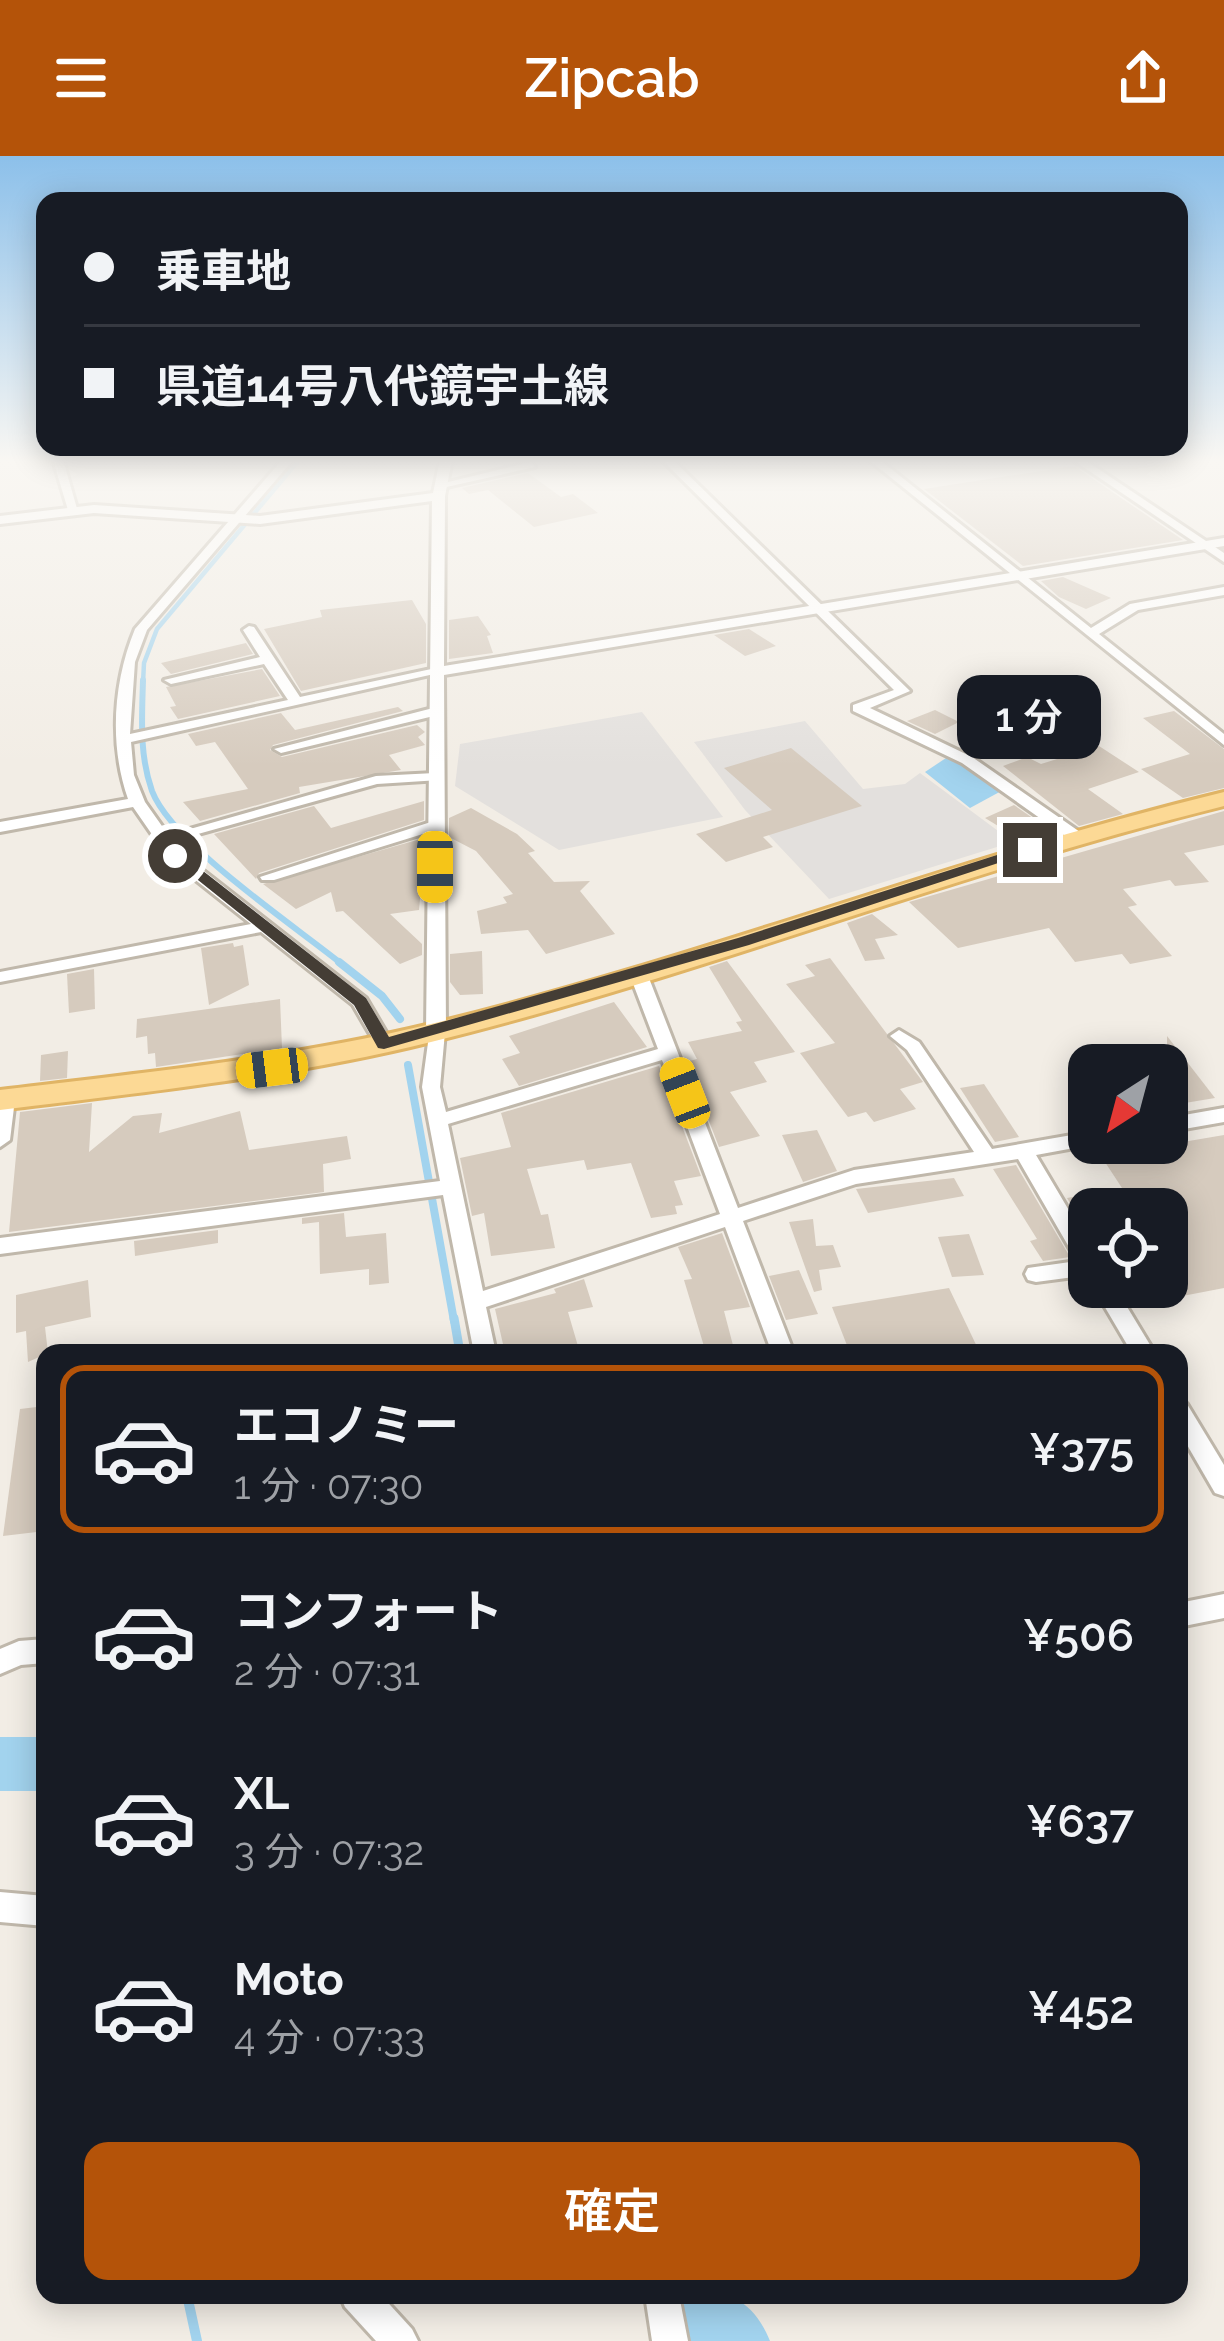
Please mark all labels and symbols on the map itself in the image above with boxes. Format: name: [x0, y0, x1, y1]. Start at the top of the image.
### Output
callout: 1 分: [958, 676, 1102, 760]
route end: [1003, 823, 1057, 877]
route start: [148, 829, 202, 883]
car: [417, 831, 453, 903]
north arrow: [1068, 1044, 1188, 1164]
car: [234, 1046, 310, 1090]
car: [655, 1053, 715, 1133]

